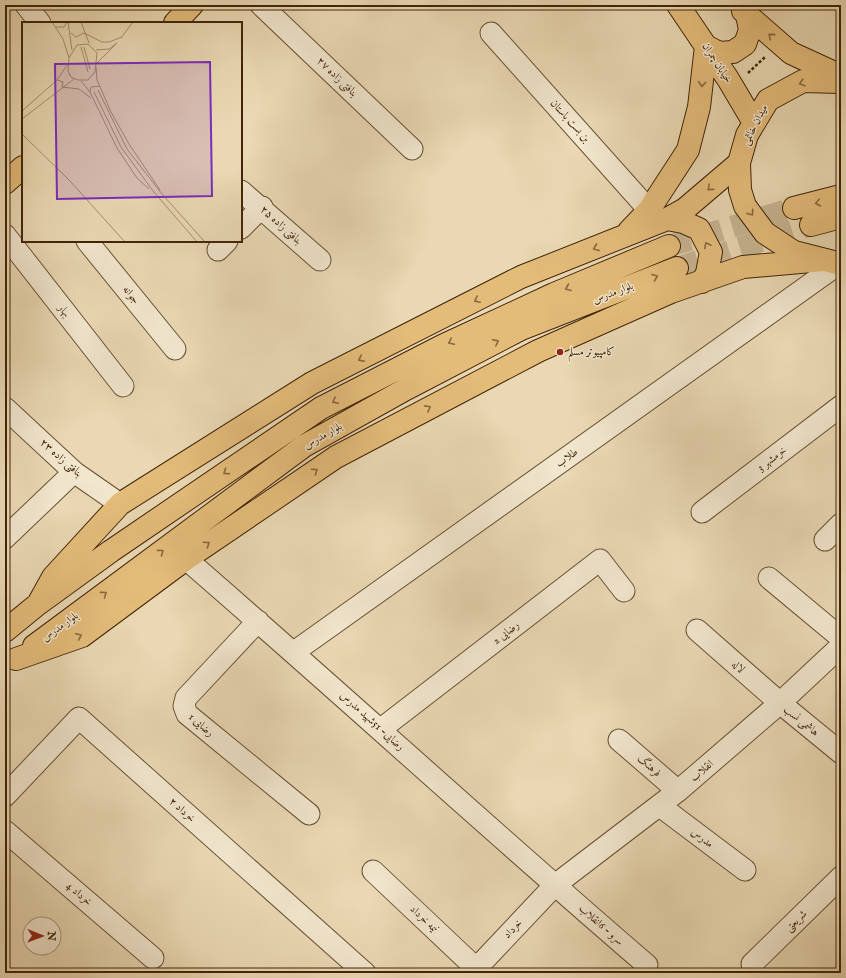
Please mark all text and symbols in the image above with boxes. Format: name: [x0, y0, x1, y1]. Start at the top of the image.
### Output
inset map: [22, 22, 242, 242]
one-way arrow: [769, 34, 776, 41]
street label: خیابان چمران: [699, 40, 735, 86]
street label: بنافتی زاده ۲۷: [313, 54, 361, 101]
one-way arrow: [799, 78, 806, 87]
one-way arrow: [697, 81, 706, 87]
street label: بن بست باستان: [547, 97, 593, 145]
street label: میدان خاتمی: [739, 102, 772, 148]
one-way arrow: [707, 183, 714, 190]
one-way arrow: [814, 199, 821, 207]
street label: بنافتی زاده ۲۵: [256, 202, 305, 248]
one-way arrow: [746, 209, 754, 216]
one-way arrow: [704, 242, 712, 249]
one-way arrow: [592, 243, 600, 251]
one-way arrow: [651, 273, 658, 281]
street label: بلوار مدرس: [591, 279, 635, 307]
street label: جوانه: [119, 283, 143, 307]
one-way arrow: [565, 283, 572, 291]
one-way arrow: [473, 295, 481, 303]
street label: بهار: [54, 301, 73, 320]
one-way arrow: [447, 337, 455, 345]
one-way arrow: [492, 340, 499, 347]
place label: کامپیوتر مسلم: [568, 345, 615, 363]
marker: کامپیوتر مسلم: [555, 347, 565, 357]
one-way arrow: [357, 354, 365, 361]
one-way arrow: [332, 397, 339, 404]
one-way arrow: [424, 405, 432, 413]
street label: بلوار مدرس: [301, 419, 345, 453]
street label: بنافتی زاده ۲۳: [36, 436, 85, 481]
street label: خرمشهر 3: [754, 443, 790, 475]
street label: طلاب: [553, 445, 581, 471]
one-way arrow: [223, 467, 230, 475]
one-way arrow: [311, 468, 318, 476]
one-way arrow: [203, 542, 210, 549]
one-way arrow: [157, 550, 164, 557]
one-way arrow: [100, 591, 107, 599]
street label: بلوار مدرس: [39, 609, 81, 645]
street label: رضایی 2: [490, 618, 522, 648]
one-way arrow: [75, 633, 83, 641]
street label: لاله: [728, 657, 748, 677]
street label: رضایی- 51شهید مدرس: [337, 688, 407, 754]
street label: هاشمی نسب: [780, 702, 822, 740]
street label: رضایی 1: [185, 710, 217, 740]
street label: فرهنگ: [634, 751, 664, 780]
street label: انقلاب: [687, 757, 717, 785]
street label: خرداد ۲: [166, 794, 198, 826]
street label: مدرس: [688, 825, 716, 851]
street label: خرداد 4: [63, 879, 95, 909]
street label: نیمه خرداد: [407, 902, 441, 936]
street label: سرو - 6انقلاب: [576, 902, 627, 949]
street label: شریعتی: [782, 907, 811, 936]
north arrow: [22, 916, 62, 956]
street label: خرداد: [500, 916, 526, 942]
text: N: [44, 930, 58, 942]

